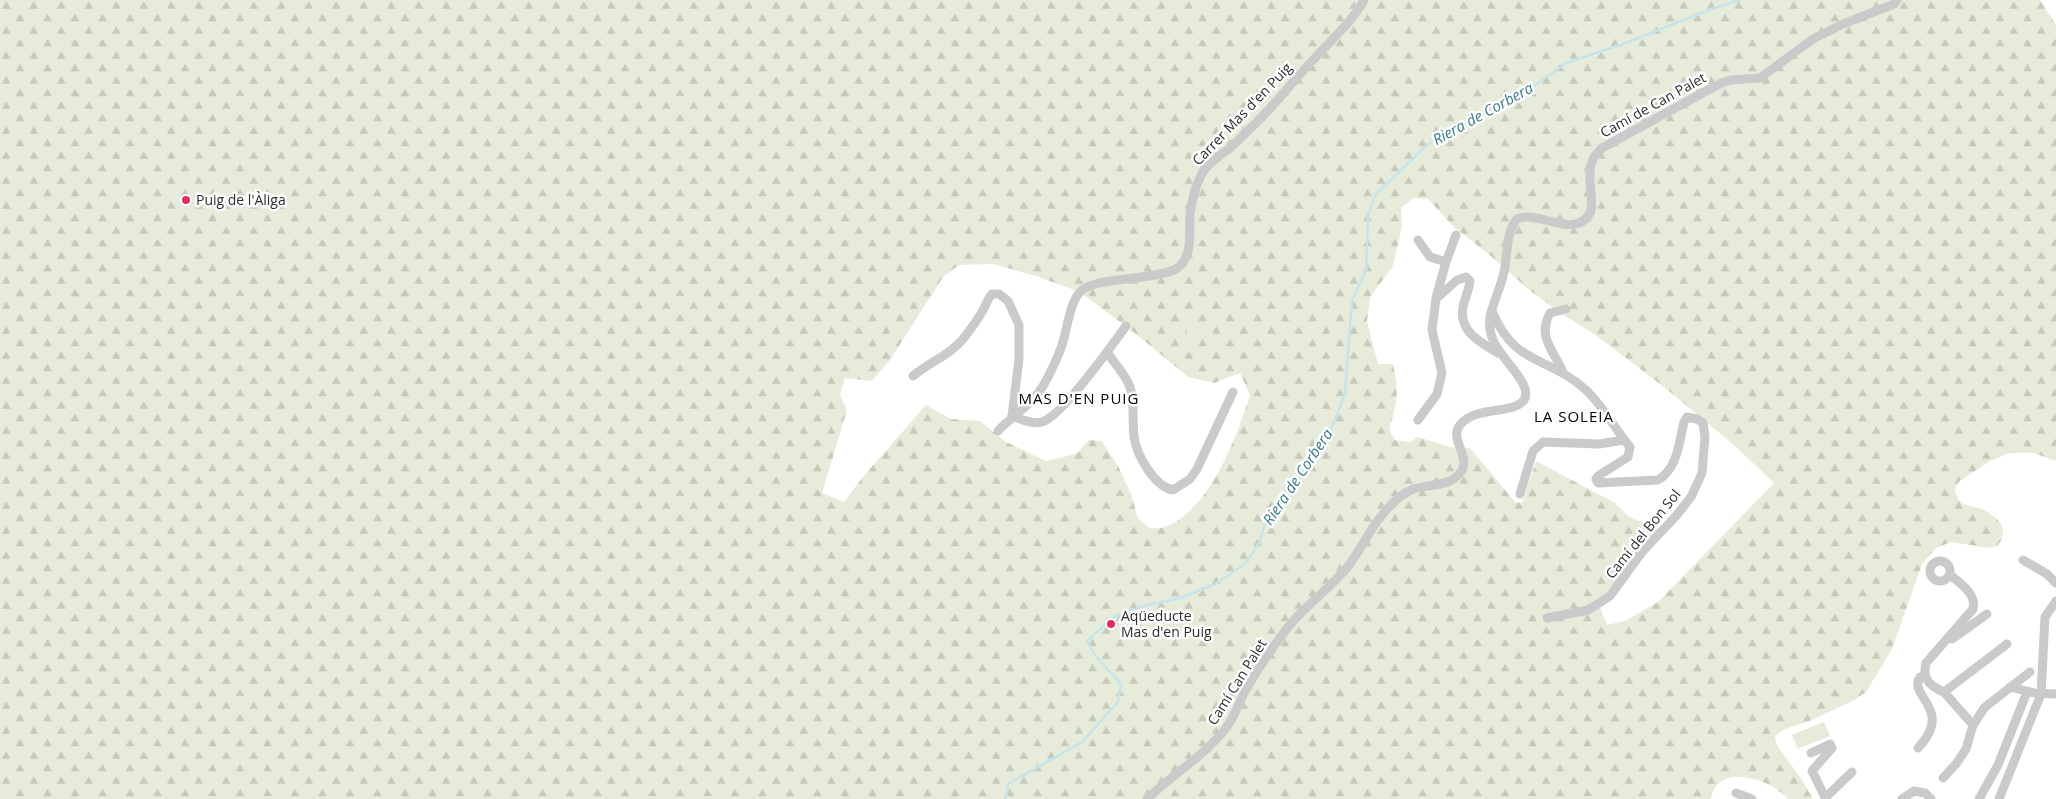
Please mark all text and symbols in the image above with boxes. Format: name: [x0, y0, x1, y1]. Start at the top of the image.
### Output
street label: Carrer Mas d'en Puig: [1188, 58, 1296, 169]
street label: Camí de Can Palet: [1596, 68, 1709, 142]
water label: Riera de Corbera: [1429, 77, 1537, 149]
place label: Puig de l'Àliga: [196, 190, 286, 209]
marker: Puig de l'Àliga: [180, 194, 192, 206]
district label: MAS D'EN PUIG: [1019, 388, 1139, 408]
district label: LA SOLEIA: [1534, 406, 1614, 426]
water label: Riera de Corbera: [1258, 424, 1337, 528]
street label: Camí del Bon Sol: [1601, 485, 1684, 582]
place label: Aqüeducte Mas d'en Puig: [1121, 606, 1212, 641]
marker: Aqüeducte Mas d'en Puig: [1105, 618, 1117, 630]
street label: Camí Can Palet: [1203, 635, 1271, 728]

